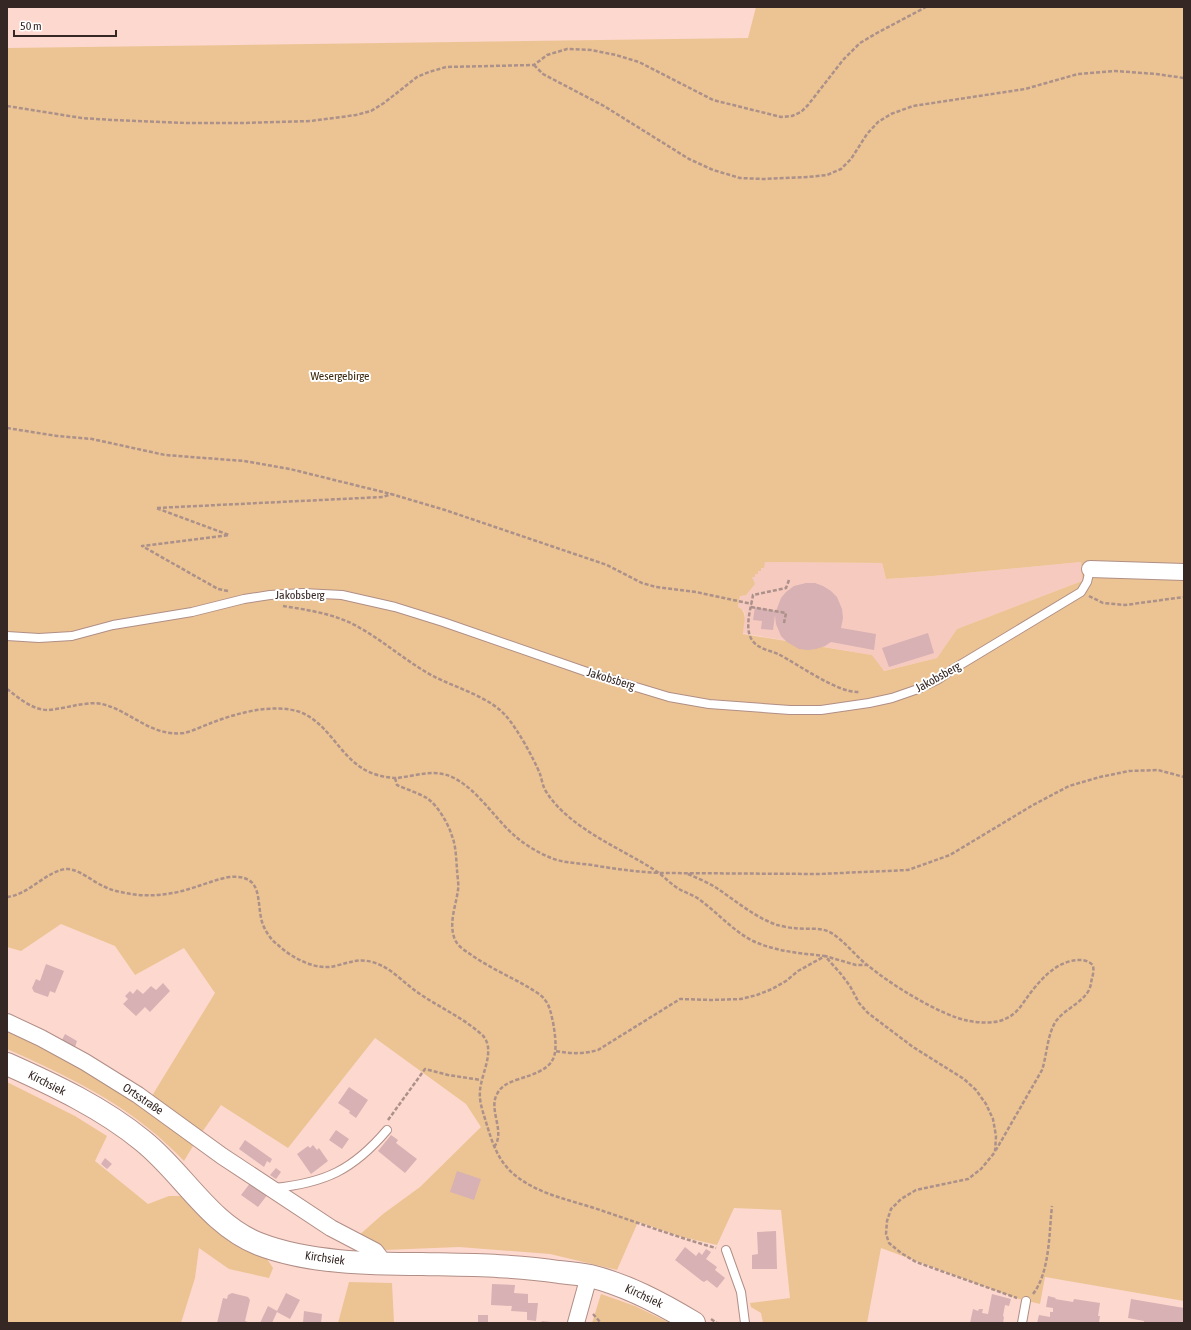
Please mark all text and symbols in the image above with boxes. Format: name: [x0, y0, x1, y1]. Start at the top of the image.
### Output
scale bar: [14, 12, 116, 38]
text: 50 m: [20, 19, 42, 33]
park label: Wesergebirge: [310, 369, 370, 383]
street label: Jakobsberg: [275, 588, 326, 602]
street label: Jakobsberg: [913, 658, 964, 695]
street label: Jakobsberg: [585, 665, 638, 693]
street label: Kirchsiek: [26, 1068, 69, 1099]
street label: Ortsstraße: [120, 1080, 166, 1118]
street label: Kirchsiek: [304, 1248, 347, 1268]
street label: Kirchsiek: [623, 1281, 666, 1311]

